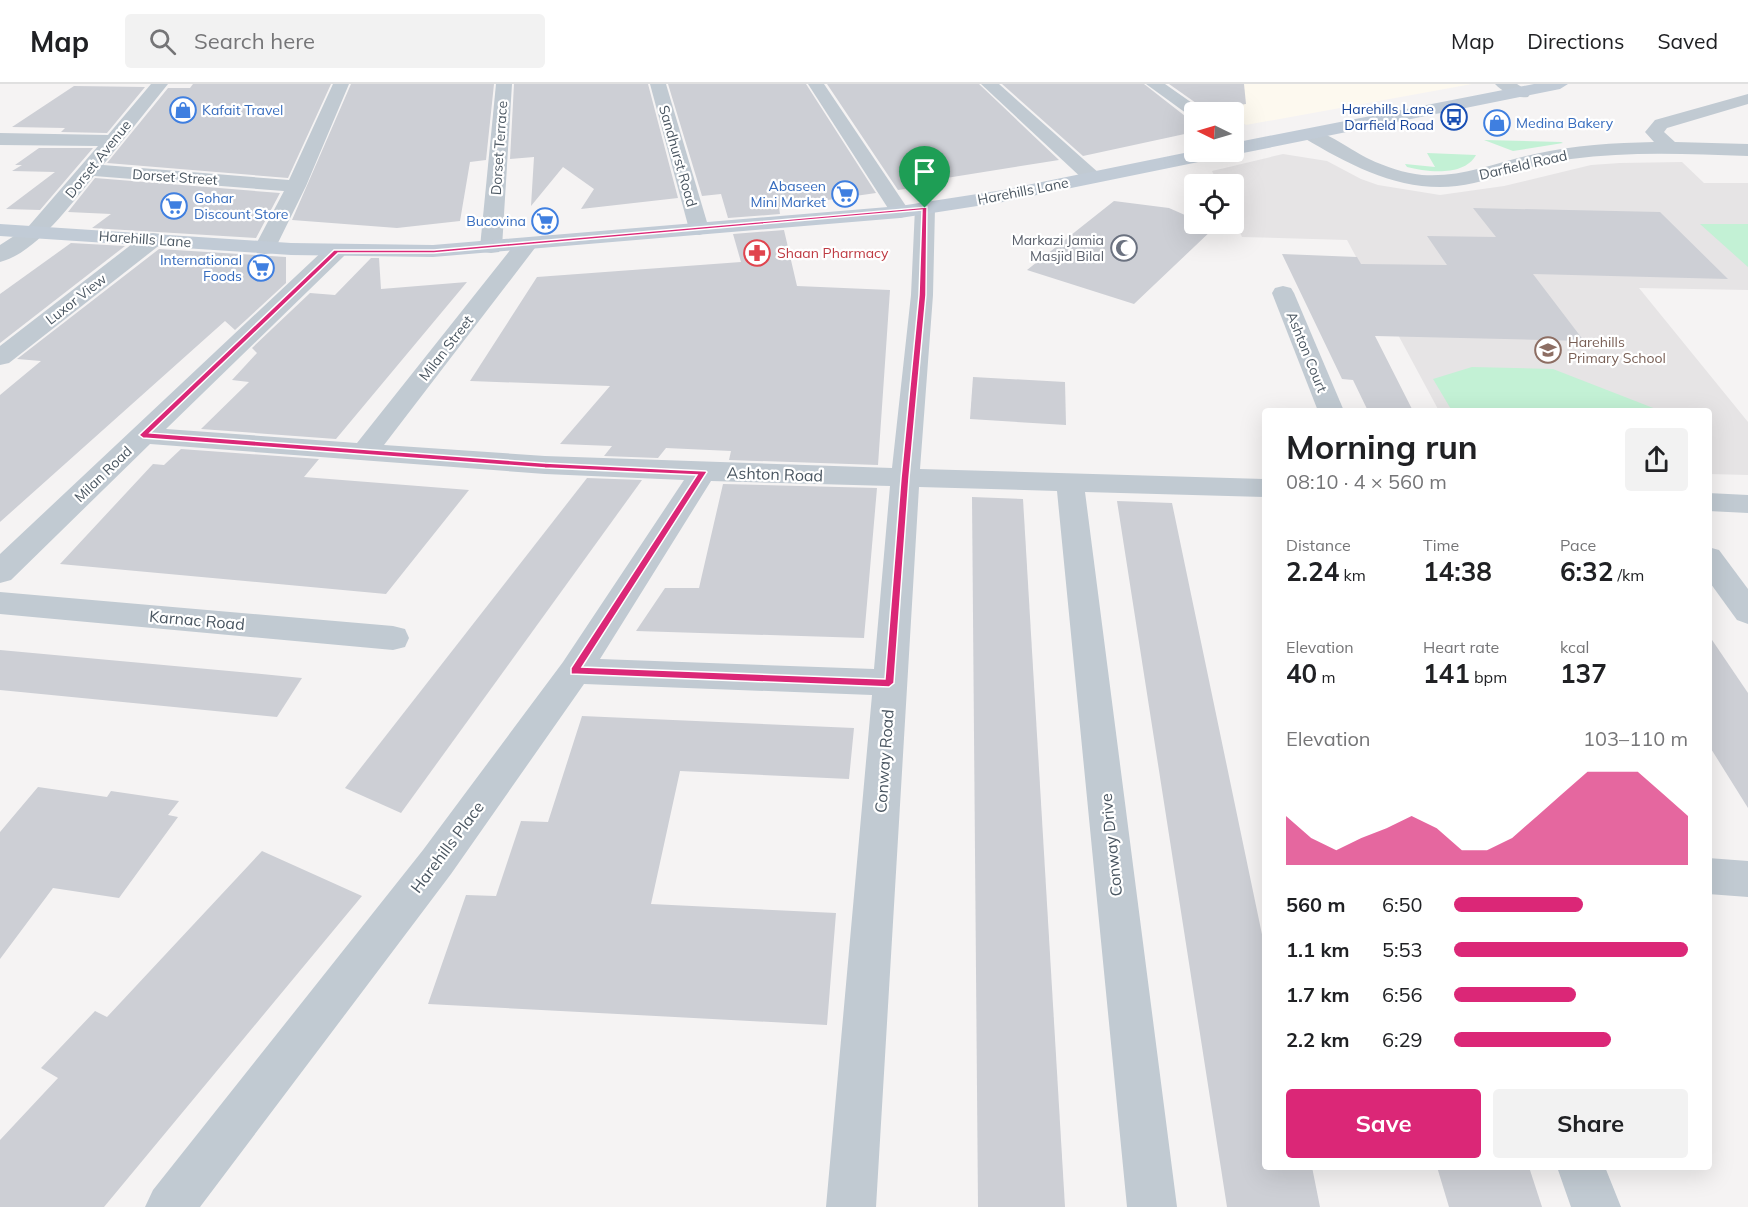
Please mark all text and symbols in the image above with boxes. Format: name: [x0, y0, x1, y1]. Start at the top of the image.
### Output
search box: [125, 14, 545, 68]
text: Map: [30, 24, 89, 59]
icon: search: [146, 25, 179, 58]
text: Search here: [194, 27, 315, 55]
text: Map: [1451, 28, 1494, 54]
text: Directions: [1527, 28, 1624, 54]
text: Saved: [1657, 28, 1718, 54]
shop icon: Kafait Travel: [168, 95, 198, 125]
street label: Dorset Terrace: [487, 100, 511, 196]
place label: Harehills Lane Darfield Road: [1342, 100, 1434, 134]
place label: Kafait Travel: [202, 101, 283, 119]
north arrow: [1184, 102, 1244, 162]
map controls: [1184, 102, 1244, 234]
bus stop icon: Harehills Lane Darfield Road: [1439, 102, 1469, 132]
street label: Sandhurst Road: [655, 103, 701, 209]
shop icon: Medina Bakery: [1482, 108, 1512, 138]
place label: Medina Bakery: [1516, 114, 1614, 132]
street label: Dorset Avenue: [61, 116, 135, 202]
pin: [899, 146, 950, 208]
street label: Darfield Road: [1477, 146, 1569, 184]
icon: arrive: [908, 155, 941, 188]
street label: Dorset Street: [132, 165, 218, 189]
street label: Harehills Lane: [976, 173, 1070, 209]
button: locate: [1184, 174, 1244, 234]
place label: Abaseen Mini Market: [750, 177, 826, 211]
supermarket icon: Abaseen Mini Market: [830, 179, 860, 209]
place label: Gohar Discount Store: [194, 189, 288, 223]
supermarket icon: Gohar Discount Store: [159, 191, 189, 221]
supermarket icon: Bucovina: [530, 206, 560, 236]
place label: Bucovina: [466, 212, 526, 230]
street label: Harehills Lane: [98, 227, 192, 251]
place label: Markazi Jamia Masjid Bilal: [1012, 231, 1104, 265]
mosque icon: Markazi Jamia Masjid Bilal: [1109, 233, 1139, 263]
pharmacy icon: Shaan Pharmacy: [742, 238, 772, 268]
place label: Shaan Pharmacy: [777, 244, 889, 262]
place label: International Foods: [160, 251, 242, 285]
supermarket icon: International Foods: [246, 253, 276, 283]
street label: Luxor View: [42, 270, 110, 328]
street label: Ashton Court: [1283, 309, 1331, 395]
street label: Milan Street: [415, 312, 477, 384]
place label: Harehills Primary School: [1568, 333, 1666, 367]
school or university icon: Harehills Primary School: [1533, 335, 1563, 365]
text: Morning run: [1286, 426, 1478, 467]
button: share: [1625, 428, 1688, 491]
street label: Milan Road: [70, 442, 136, 506]
street label: Ashton Road: [726, 462, 824, 486]
text: 08:10 · 4 × 560 m: [1286, 469, 1447, 494]
text: Distance: [1286, 535, 1351, 555]
text: Time: [1423, 535, 1459, 555]
text: Pace: [1560, 535, 1596, 555]
text: 2.24: [1286, 555, 1339, 588]
text: 14:38: [1423, 555, 1492, 588]
text: 6:32: [1560, 555, 1613, 588]
text: km: [1339, 565, 1366, 585]
text: /km: [1613, 565, 1644, 585]
street label: Karnac Road: [148, 606, 246, 634]
text: Elevation: [1286, 637, 1354, 657]
text: Heart rate: [1423, 637, 1499, 657]
text: kcal: [1560, 637, 1589, 657]
text: 40: [1286, 657, 1317, 690]
text: 141: [1423, 657, 1470, 690]
text: 137: [1560, 657, 1607, 690]
text: m: [1317, 667, 1335, 687]
text: bpm: [1470, 667, 1507, 687]
street label: Conway Road: [870, 708, 898, 814]
text: Elevation: [1286, 726, 1371, 751]
text: 103–110 m: [1583, 726, 1688, 751]
street label: Conway Drive: [1096, 793, 1126, 897]
street label: Harehills Place: [406, 797, 488, 897]
text: 560 m: [1286, 892, 1345, 917]
text: 6:50: [1382, 892, 1423, 917]
text: 1.1 km: [1286, 937, 1349, 962]
text: 5:53: [1382, 937, 1423, 962]
text: 1.7 km: [1286, 982, 1349, 1007]
text: 6:56: [1382, 982, 1423, 1007]
text: 2.2 km: [1286, 1027, 1349, 1052]
text: 6:29: [1382, 1027, 1423, 1052]
button: Save: [1286, 1089, 1481, 1158]
button: Share: [1493, 1089, 1688, 1158]

